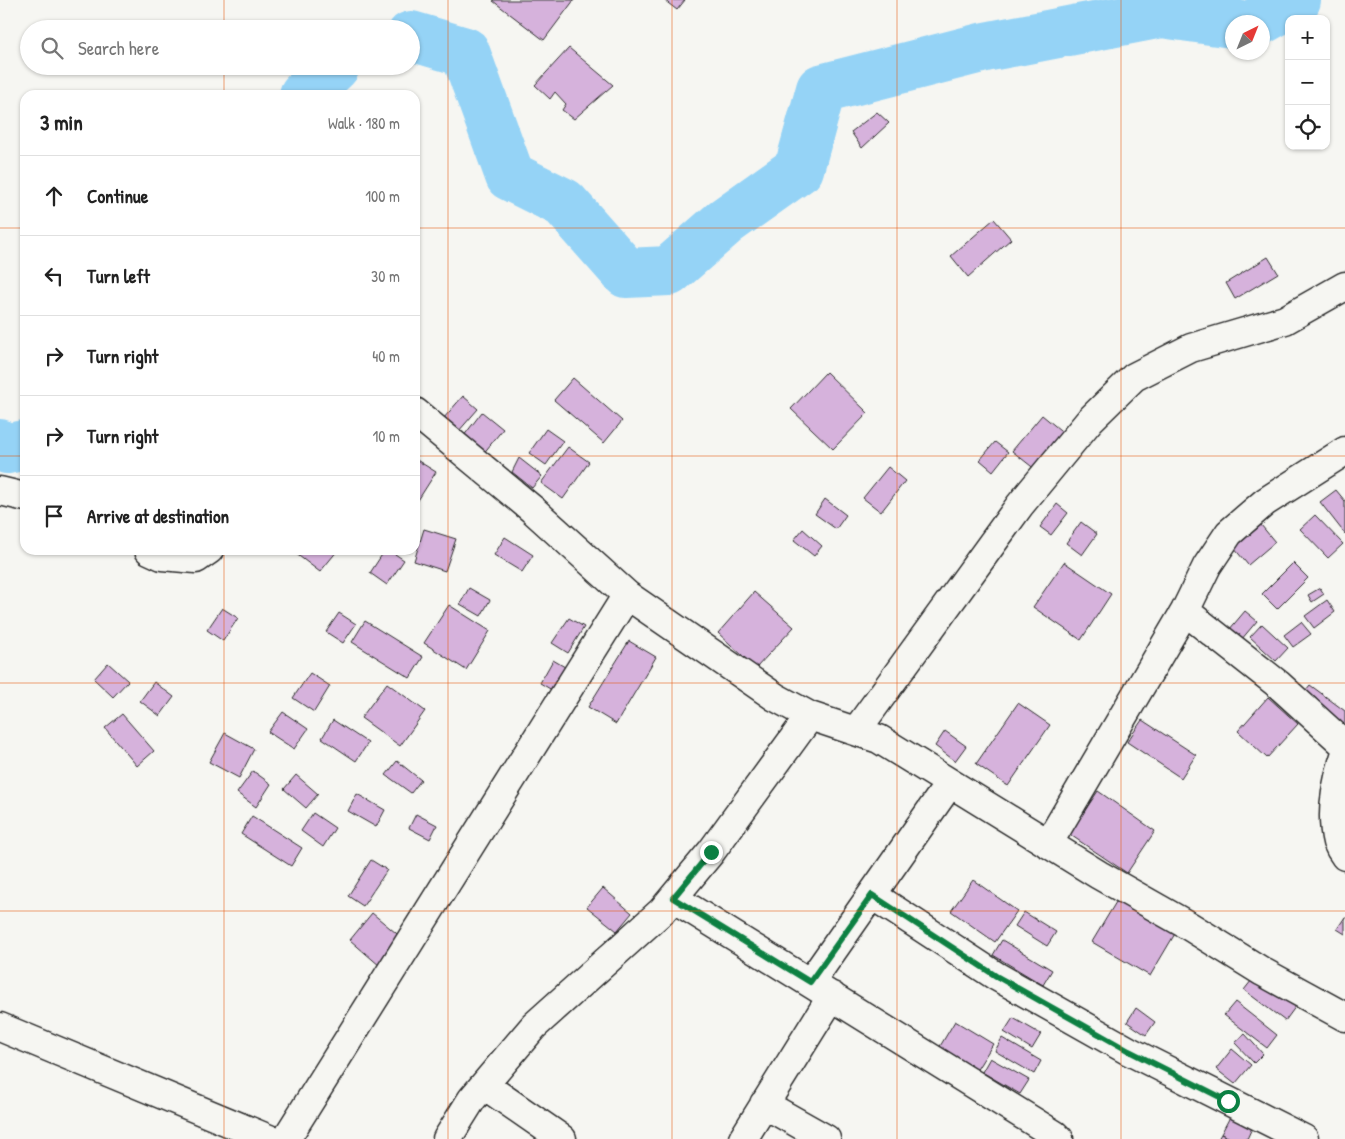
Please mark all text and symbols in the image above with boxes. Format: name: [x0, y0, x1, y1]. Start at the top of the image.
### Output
north arrow: [1225, 15, 1270, 60]
map controls: [1285, 15, 1330, 150]
button: +: [1285, 15, 1330, 60]
search box: [20, 20, 420, 75]
icon: search: [38, 34, 66, 62]
text: Search here: [78, 35, 159, 61]
button: −: [1285, 60, 1330, 105]
button: locate: [1285, 105, 1330, 150]
text: 3 min: [40, 108, 83, 137]
text: Walk · 180 m: [328, 112, 400, 134]
icon: ahead: [40, 182, 68, 210]
text: Continue: [87, 183, 148, 209]
text: 100 m: [365, 185, 400, 207]
icon: left: [40, 262, 68, 290]
text: Turn left: [87, 263, 150, 289]
text: 30 m: [371, 265, 400, 287]
icon: right: [40, 342, 68, 370]
text: Turn right: [87, 343, 158, 369]
text: 40 m: [372, 345, 400, 367]
icon: right: [40, 422, 68, 450]
text: Turn right: [87, 423, 158, 449]
text: 10 m: [372, 425, 400, 447]
icon: arrive: [40, 502, 68, 530]
text: Arrive at destination: [87, 503, 229, 529]
route end: [700, 841, 723, 864]
route start: [1217, 1090, 1240, 1113]

